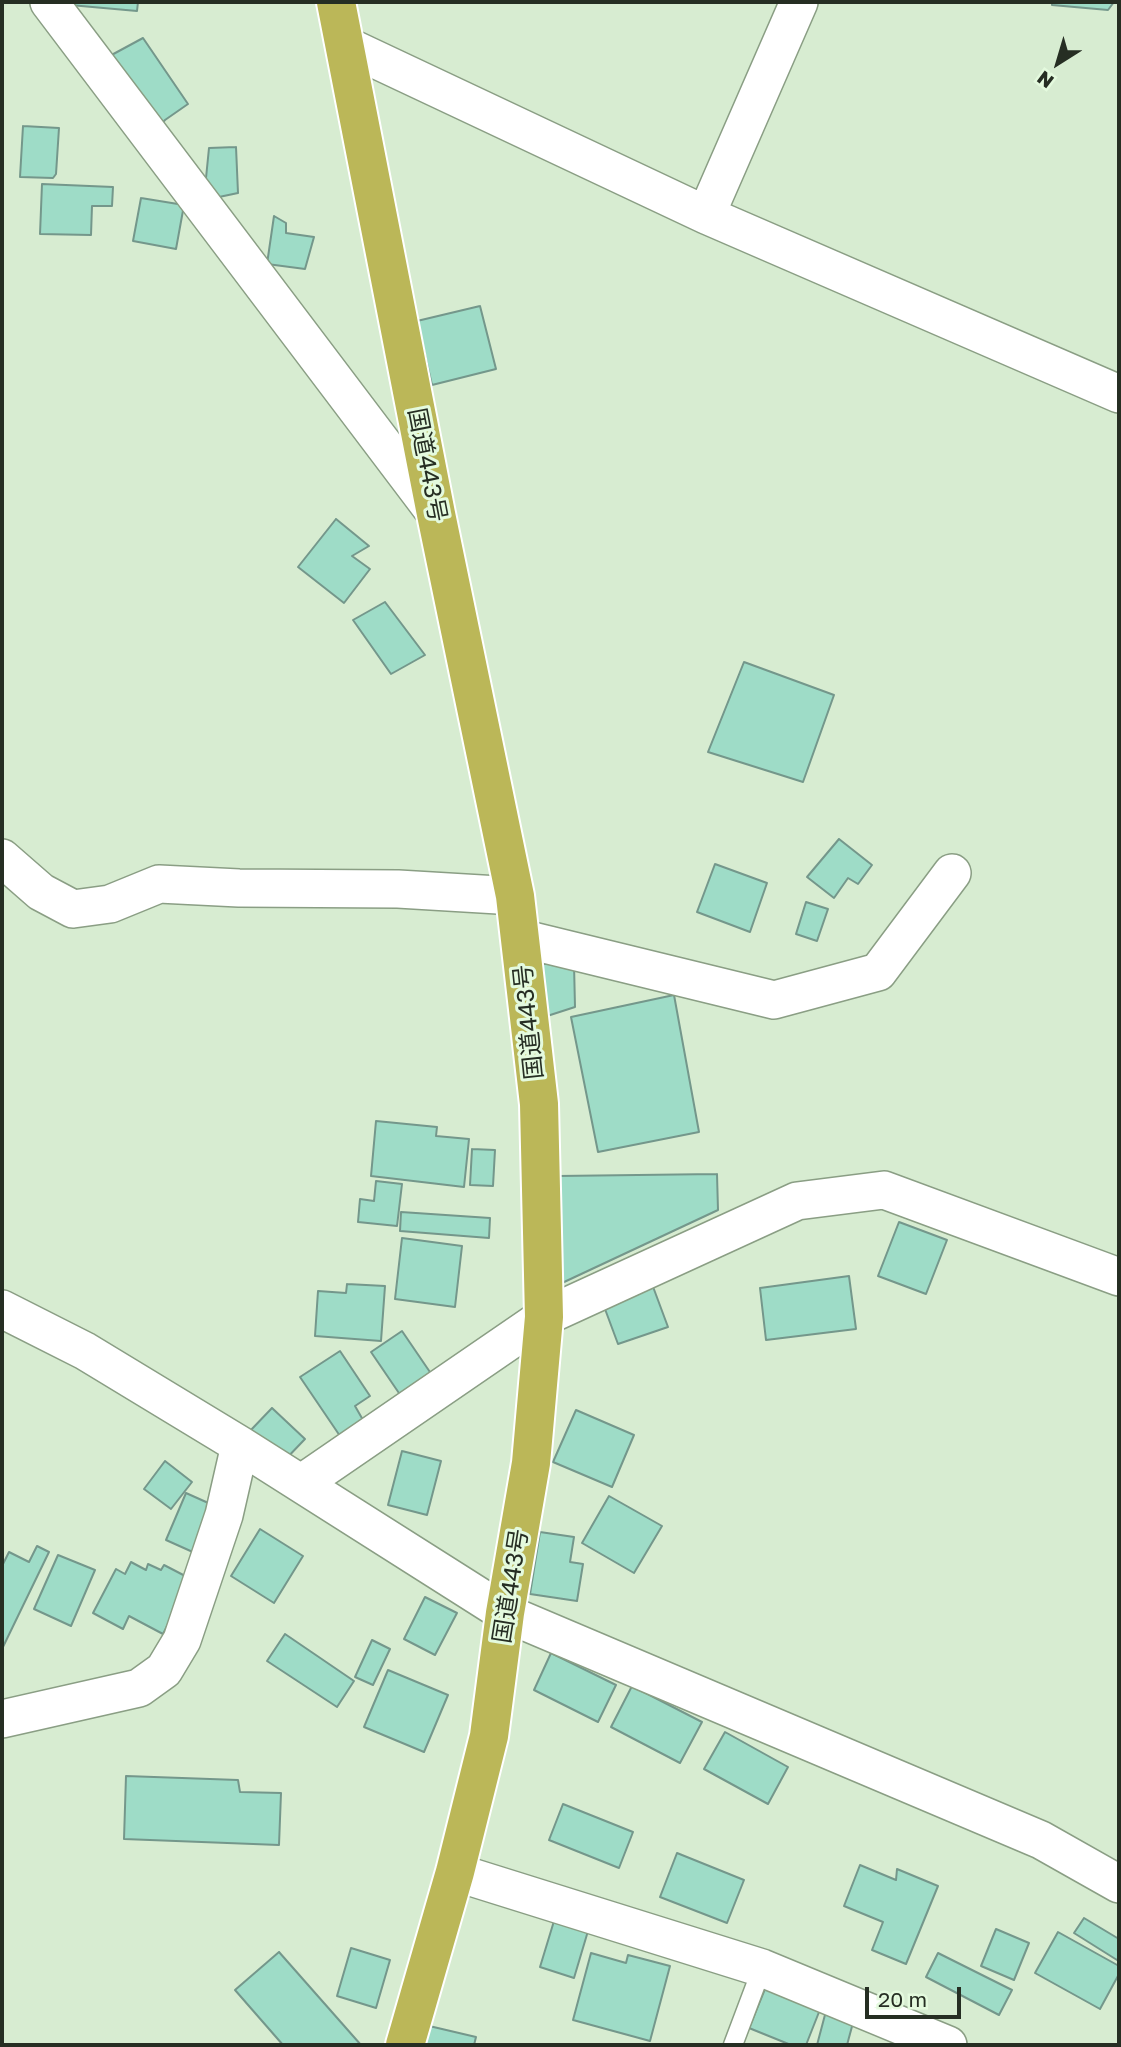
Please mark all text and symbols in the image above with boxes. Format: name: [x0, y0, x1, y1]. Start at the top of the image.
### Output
north arrow: [1023, 28, 1093, 98]
text: N: [1032, 67, 1058, 94]
street label: 国道443号: [402, 406, 452, 524]
street label: 国道443号: [509, 963, 549, 1081]
street label: 国道443号: [488, 1527, 534, 1645]
scale bar: [869, 1974, 965, 2018]
text: 20 m: [878, 1986, 927, 2012]

